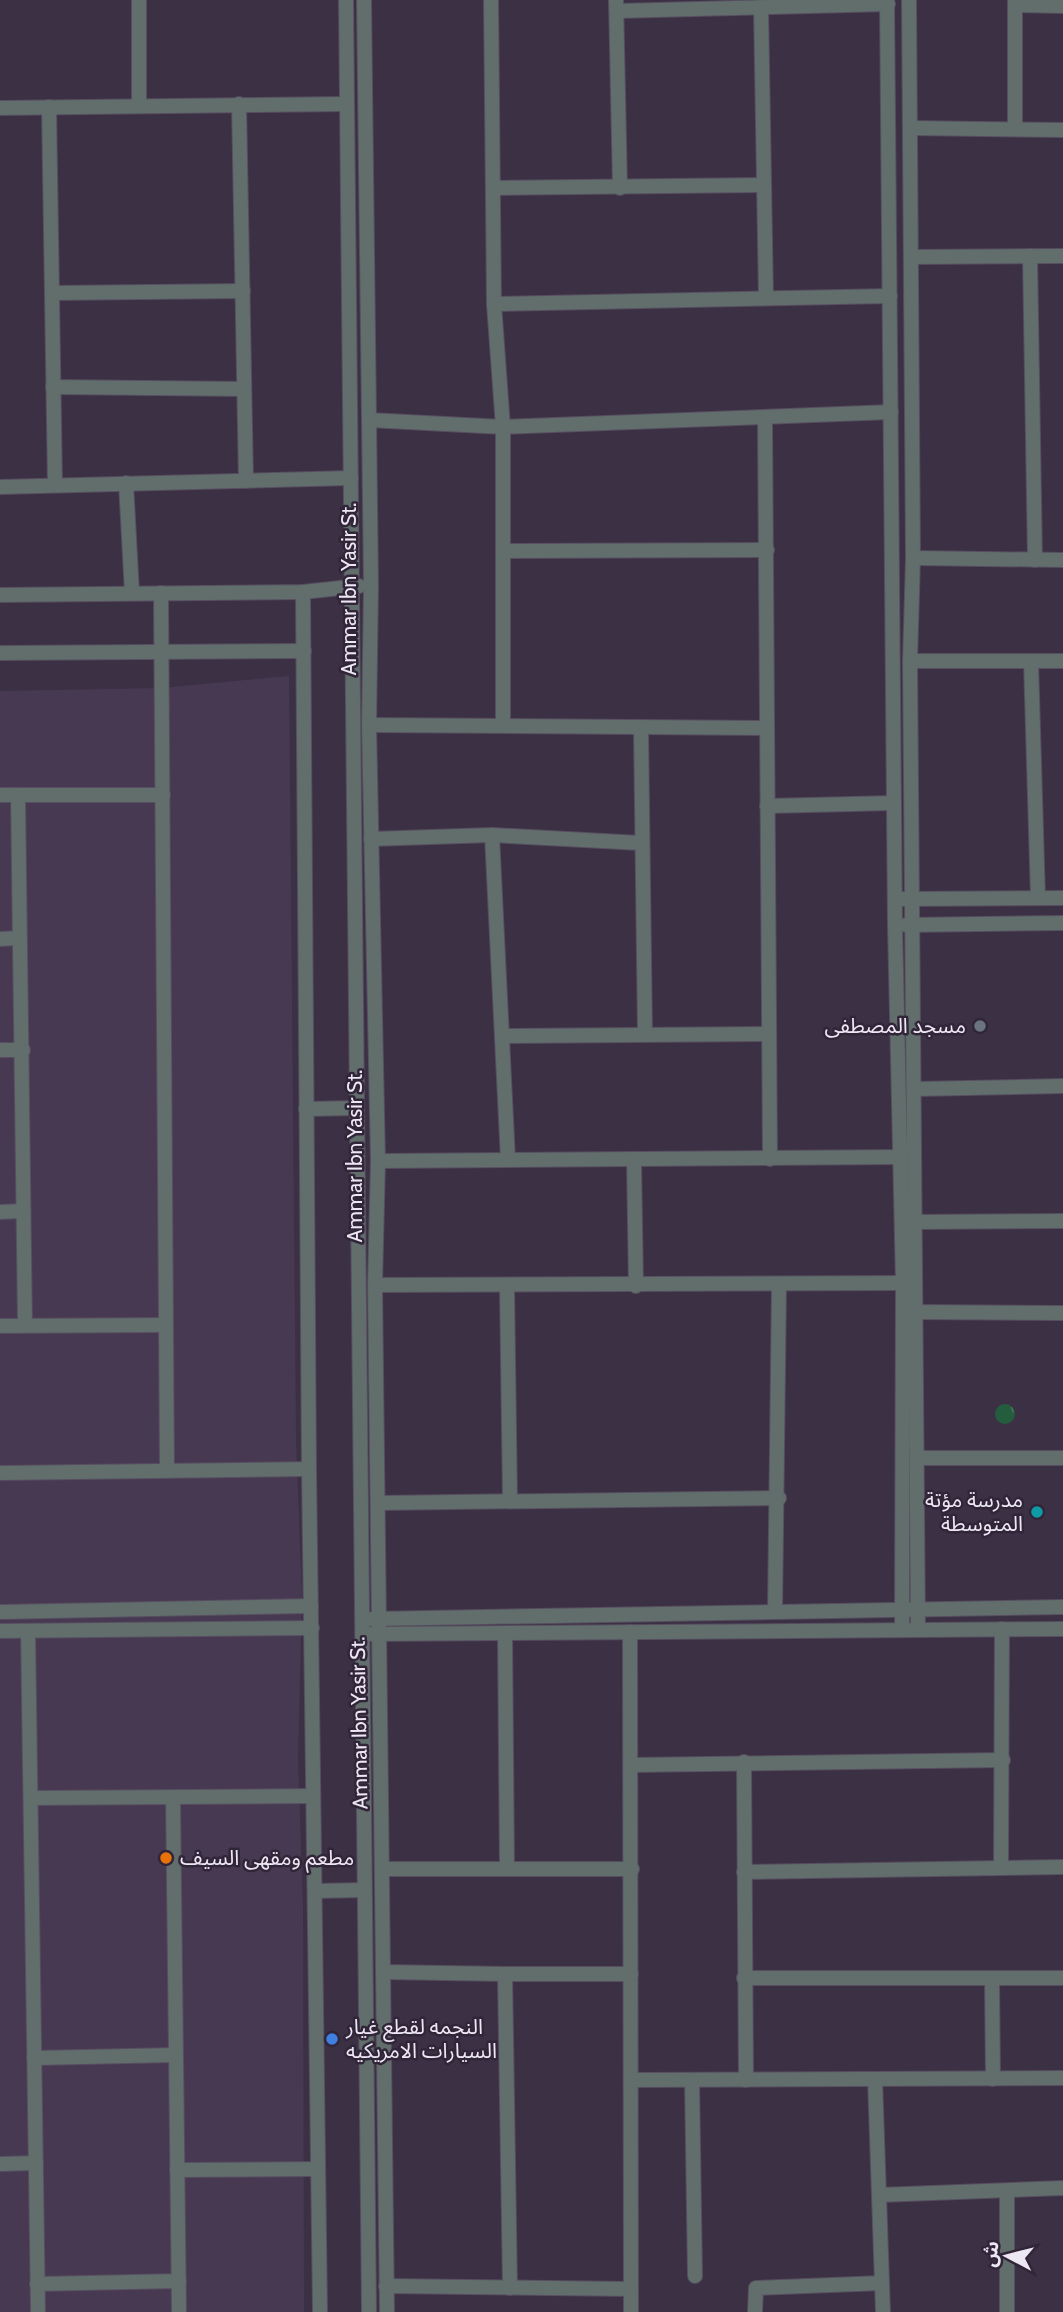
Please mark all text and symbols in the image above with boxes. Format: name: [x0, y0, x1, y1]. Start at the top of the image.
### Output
street label: Ammar Ibn Yasir St.: [336, 503, 361, 675]
place label: مسجد المصطفى: [825, 1013, 966, 1038]
marker: مسجد المصطفى: [972, 1018, 988, 1034]
street label: Ammar Ibn Yasir St.: [342, 1070, 367, 1242]
place label: مدرسة مؤتة المتوسطة: [925, 1487, 1023, 1536]
marker: مدرسة مؤتة المتوسطة: [1029, 1504, 1045, 1520]
street label: Ammar Ibn Yasir St.: [344, 1636, 373, 1810]
place label: مطعم ومقهى السيف: [180, 1845, 354, 1873]
marker: مطعم ومقهى السيف: [158, 1850, 174, 1866]
place label: النجمه لقطع غيار السيارات الامريكيه: [345, 2014, 497, 2063]
marker: النجمه لقطع غيار السيارات الامريكيه: [324, 2031, 340, 2047]
north arrow: [972, 2221, 1042, 2291]
text: ش: [978, 2240, 1004, 2268]

